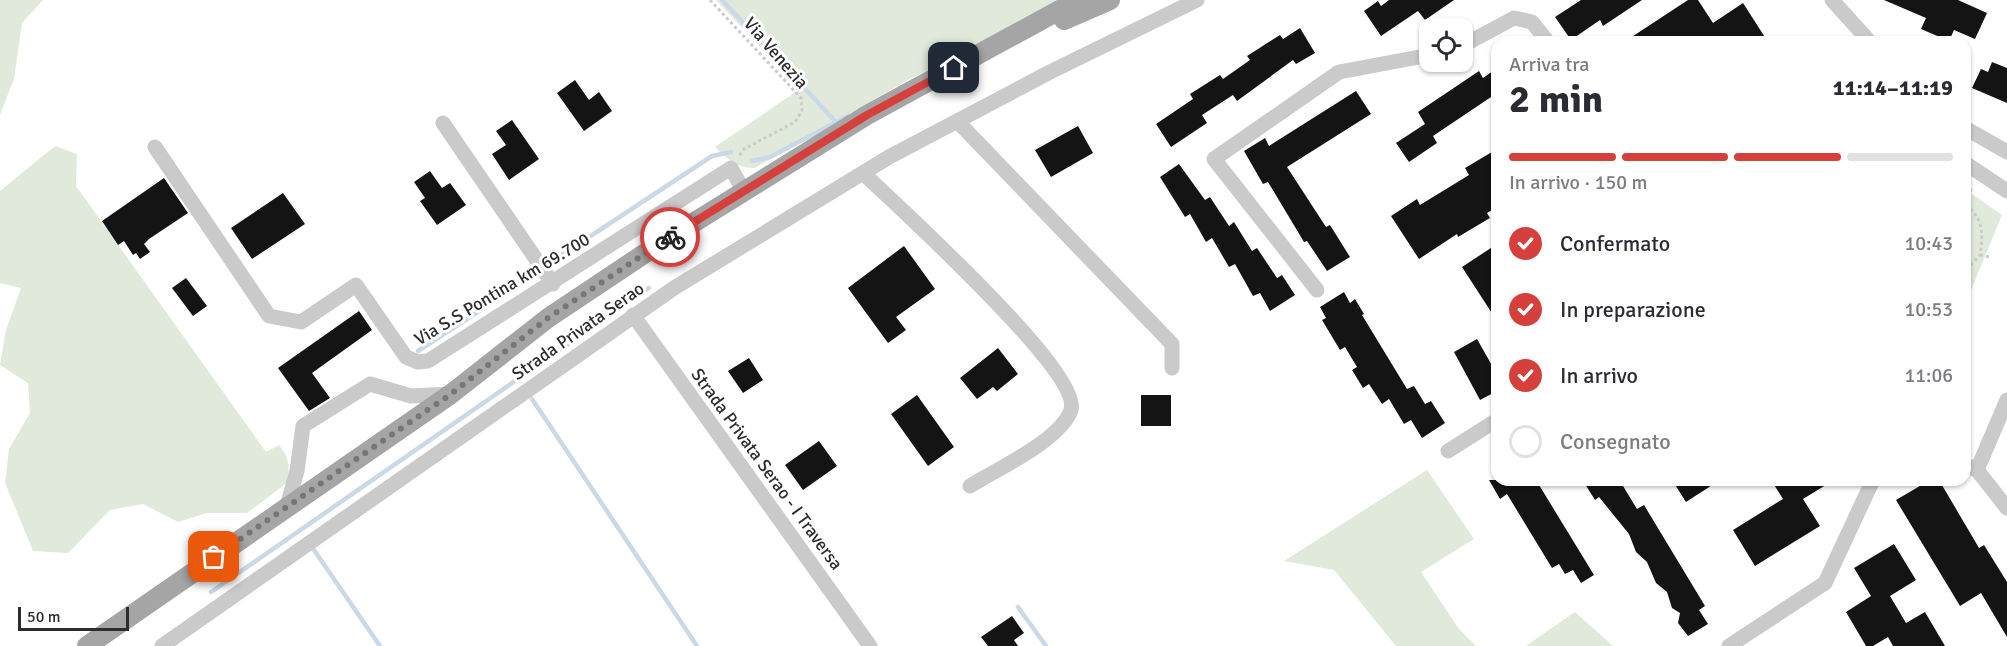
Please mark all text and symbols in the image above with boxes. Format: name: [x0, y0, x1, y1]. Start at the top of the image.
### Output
street label: Via Venezia: [739, 13, 813, 93]
map controls: [1419, 18, 1473, 72]
button: locate: [1419, 18, 1473, 72]
pin: [928, 42, 979, 93]
icon: home: [937, 51, 970, 84]
text: Arriva tra: [1509, 52, 1589, 77]
text: 11:14–11:19: [1833, 74, 1953, 101]
text: 2 min: [1509, 75, 1603, 123]
text: In arrivo · 150 m: [1509, 170, 1647, 195]
courier: [640, 207, 700, 267]
icon: bike: [654, 221, 687, 254]
icon: check: [1509, 227, 1542, 260]
street label: Via S.S Pontina km 69.700: [410, 228, 594, 350]
text: Confermato: [1560, 230, 1670, 257]
text: 10:43: [1904, 231, 1953, 256]
street label: Strada Privata Serao: [508, 277, 648, 385]
icon: check: [1509, 293, 1542, 326]
text: In preparazione: [1560, 296, 1706, 323]
text: 10:53: [1904, 297, 1953, 322]
icon: check: [1509, 359, 1542, 392]
text: In arrivo: [1560, 362, 1638, 389]
text: 11:06: [1904, 363, 1953, 388]
street label: Strada Privata Serao - I Traversa: [686, 364, 848, 574]
text: Consegnato: [1560, 428, 1671, 455]
pin: [188, 531, 239, 582]
icon: bag: [197, 540, 230, 573]
scale bar: [18, 604, 129, 632]
text: 50 m: [27, 607, 61, 627]

